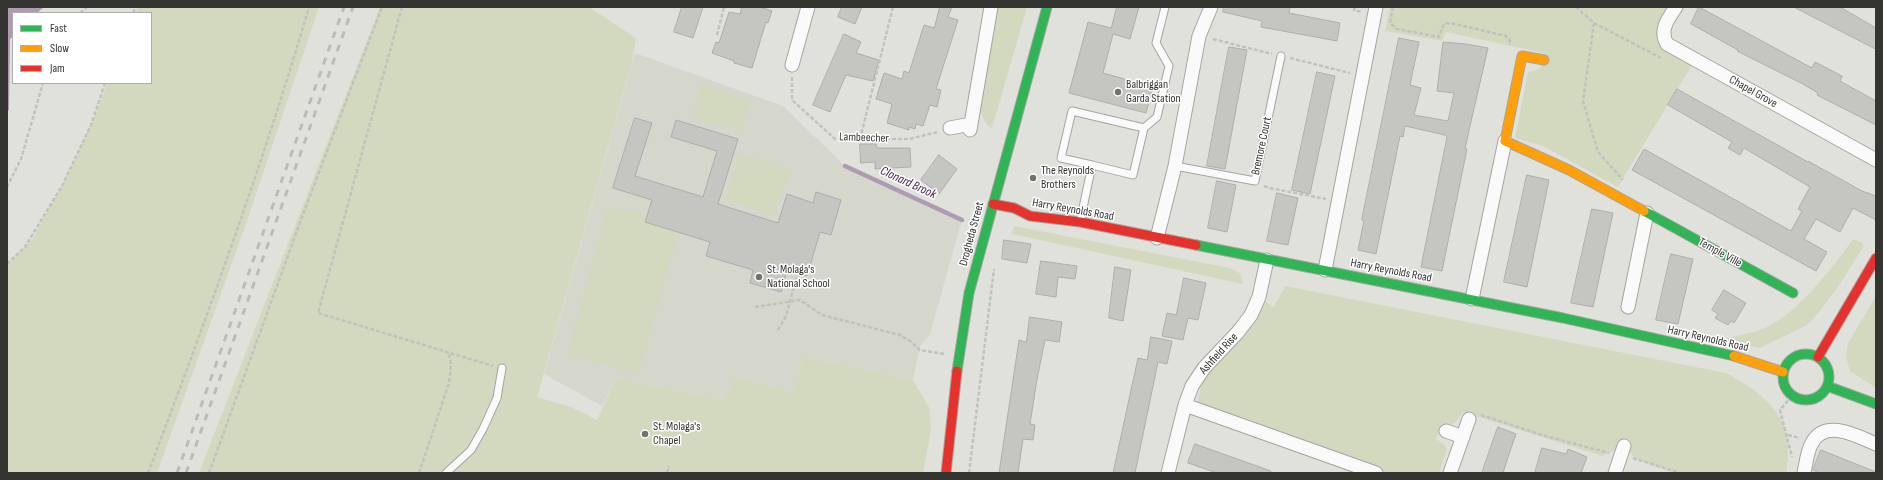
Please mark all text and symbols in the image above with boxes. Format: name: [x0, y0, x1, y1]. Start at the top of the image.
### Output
legend: [12, 12, 152, 84]
text: Fast: [50, 21, 67, 36]
text: Slow: [50, 41, 69, 56]
text: Jam: [50, 61, 65, 76]
street label: Chapel Grove: [1726, 73, 1780, 111]
place label: Balbriggan Garda Station: [1126, 78, 1181, 106]
marker: Balbriggan Garda Station: [1113, 87, 1123, 97]
street label: Bremore Court: [1249, 116, 1275, 176]
street label: Lambeecher: [839, 130, 889, 146]
water label: Clonard Brook: [878, 163, 938, 203]
place label: The Reynolds Brothers: [1041, 164, 1094, 192]
marker: The Reynolds Brothers: [1028, 173, 1038, 183]
street label: Harry Reynolds Road: [1031, 196, 1115, 224]
street label: Drogheda Street: [957, 200, 987, 268]
street label: Temple Ville: [1696, 235, 1744, 271]
street label: Harry Reynolds Road: [1349, 256, 1433, 286]
place label: St. Molaga's National School: [767, 263, 830, 291]
marker: St. Molaga's National School: [754, 272, 764, 282]
street label: Harry Reynolds Road: [1666, 323, 1750, 355]
street label: Ashfield Rise: [1197, 330, 1241, 378]
place label: St. Molaga's Chapel: [653, 420, 701, 448]
marker: St. Molaga's Chapel: [640, 429, 650, 439]

